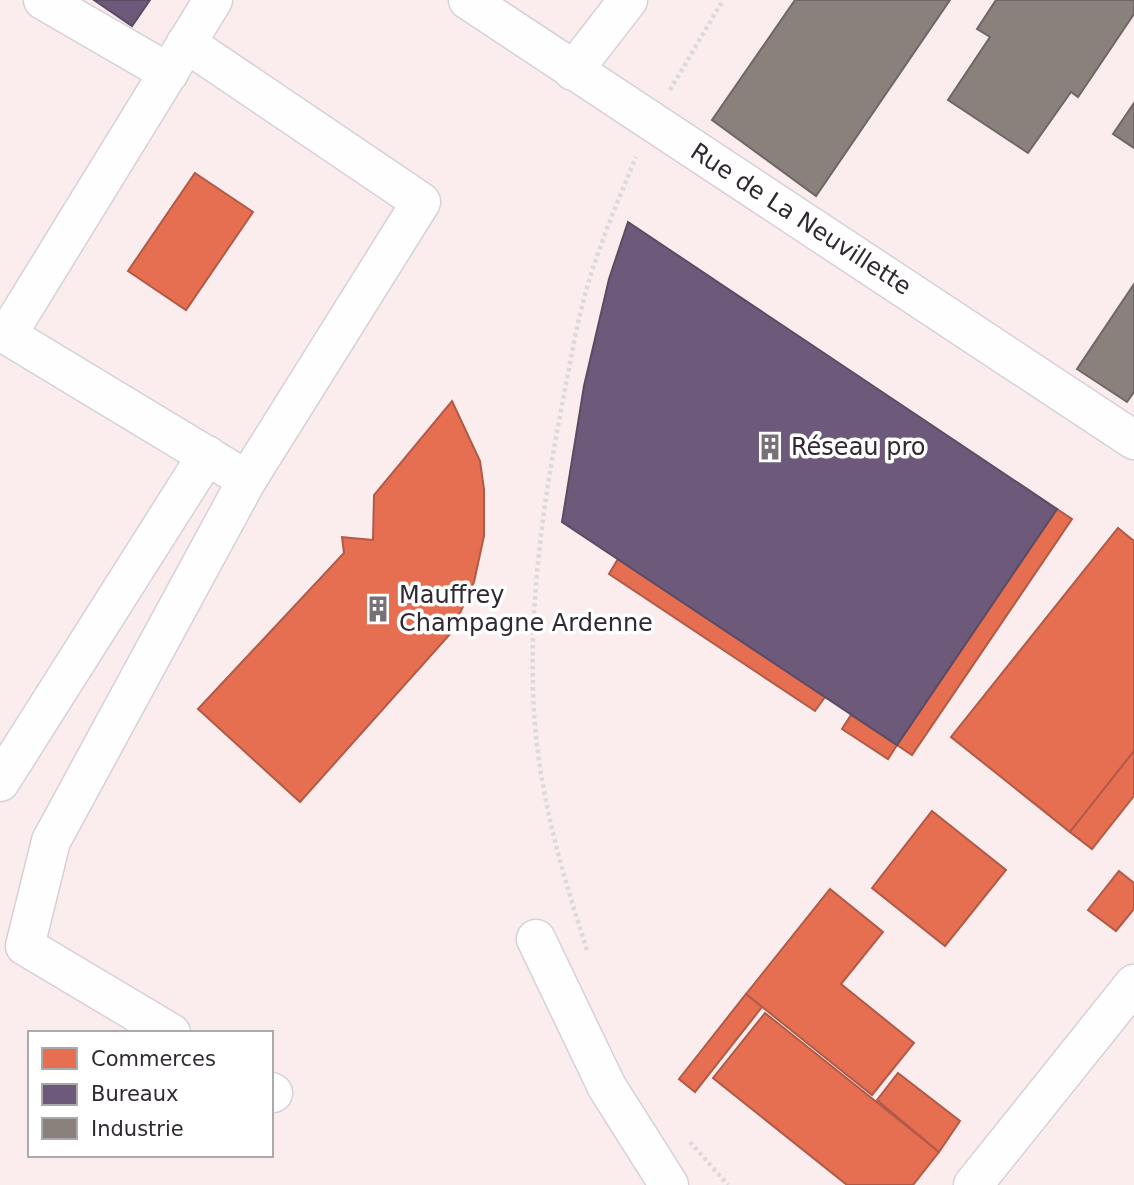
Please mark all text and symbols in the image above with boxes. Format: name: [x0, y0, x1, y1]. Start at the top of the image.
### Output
street label: Rue de La Neuvillette: [686, 137, 916, 301]
building icon: Réseau pro: [755, 432, 785, 462]
place label: Réseau pro: [791, 433, 925, 461]
place label: Mauffrey Champagne Ardenne: [399, 581, 653, 637]
building icon: Mauffrey Champagne Ardenne: [363, 594, 393, 624]
legend: [28, 1031, 273, 1157]
text: Commerces: [91, 1047, 216, 1071]
text: Bureaux: [91, 1082, 178, 1106]
text: Industrie: [91, 1117, 184, 1141]

